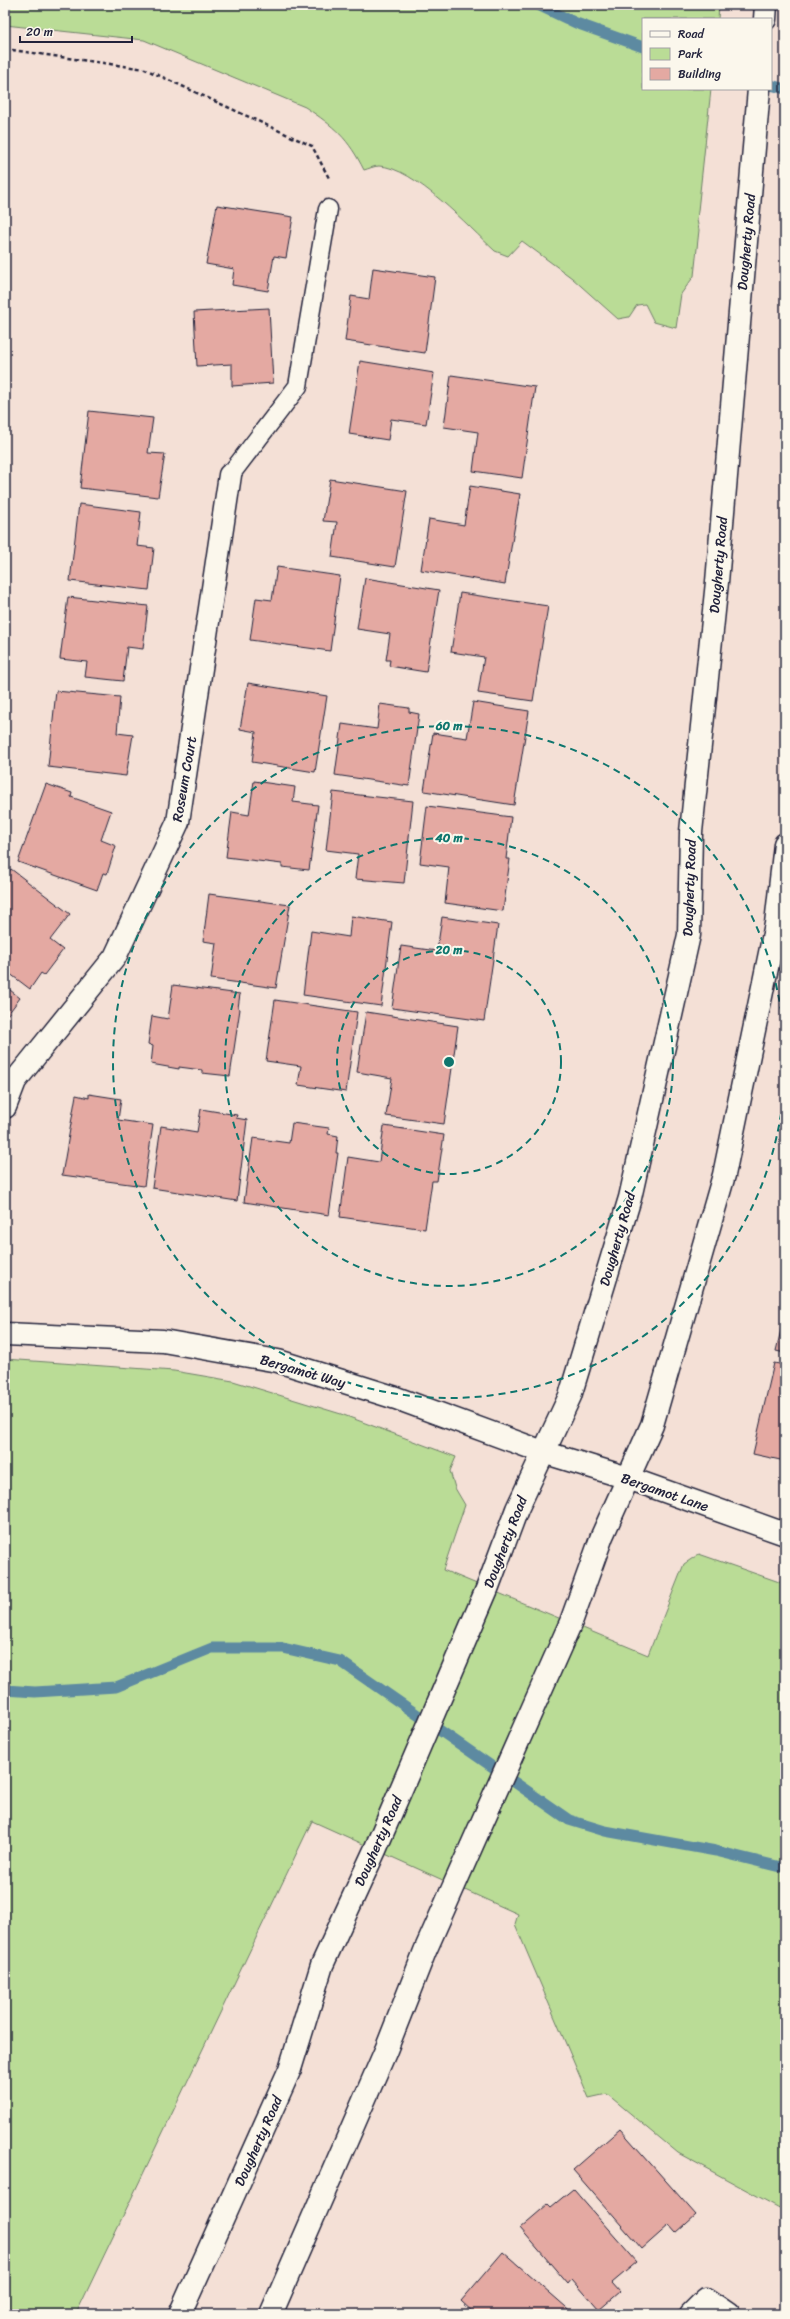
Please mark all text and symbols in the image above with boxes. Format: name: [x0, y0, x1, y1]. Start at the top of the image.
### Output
scale bar: [20, 18, 132, 44]
legend: [642, 18, 772, 90]
text: 20 m: [26, 21, 53, 43]
text: Road: [678, 23, 705, 45]
text: Park: [678, 43, 703, 65]
text: Building: [678, 63, 721, 85]
street label: Dougherty Road: [730, 191, 763, 291]
street label: Dougherty Road: [702, 514, 735, 614]
text: 60 m: [435, 715, 463, 737]
street label: Roseum Court: [165, 734, 204, 824]
text: 40 m: [434, 827, 463, 849]
street label: Dougherty Road: [675, 838, 704, 937]
text: 20 m: [435, 939, 463, 961]
centre of rings: [442, 1055, 456, 1069]
street label: Dougherty Road: [592, 1188, 643, 1289]
street label: Bergamot Way: [257, 1347, 349, 1396]
street label: Bergamot Lane: [617, 1466, 712, 1519]
street label: Dougherty Road: [476, 1491, 535, 1592]
street label: Dougherty Road: [347, 1790, 410, 1891]
street label: Dougherty Road: [227, 2090, 290, 2191]

